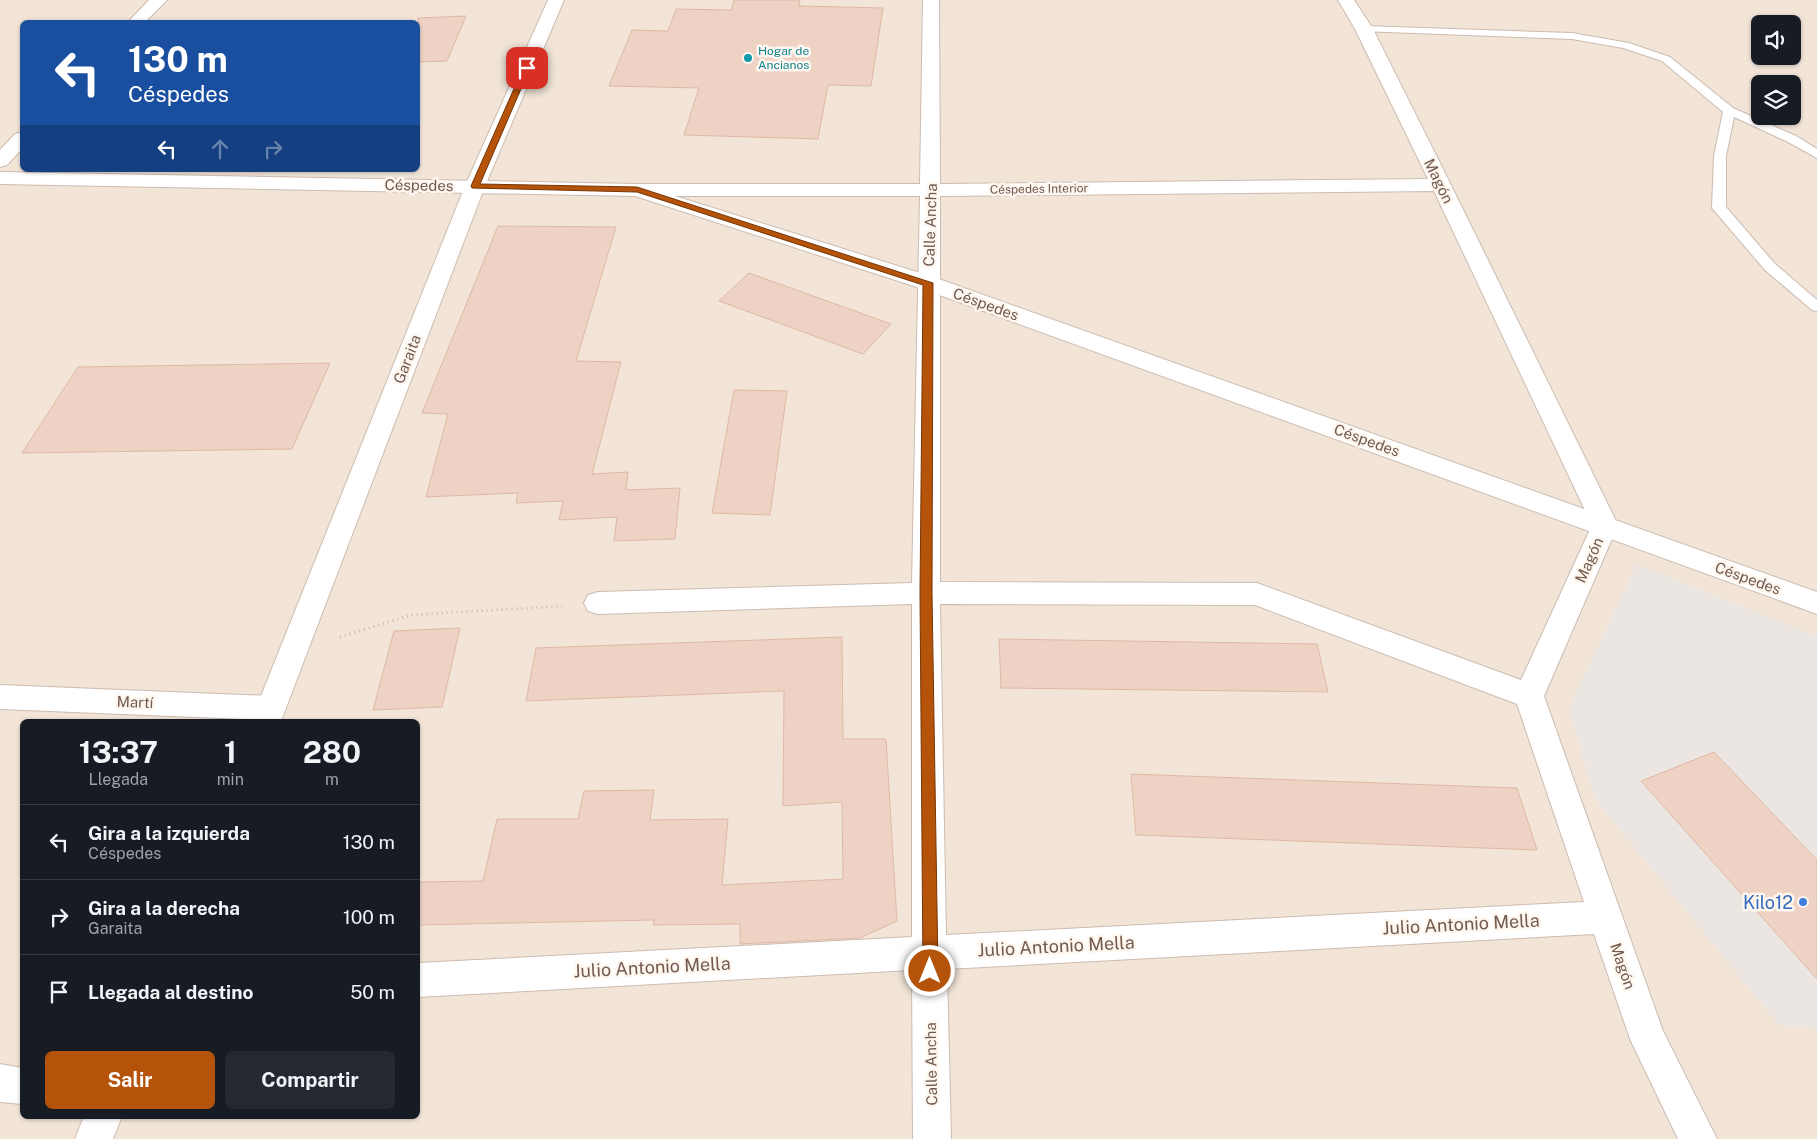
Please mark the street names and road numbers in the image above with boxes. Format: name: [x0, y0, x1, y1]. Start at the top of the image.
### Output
street label: Magón: [1421, 156, 1457, 206]
street label: Céspedes: [384, 176, 454, 194]
street label: Céspedes Interior: [990, 181, 1089, 197]
street label: Calle Ancha: [920, 183, 940, 267]
street label: Céspedes: [951, 284, 1021, 324]
street label: Garaita: [390, 332, 424, 386]
street label: Céspedes: [1332, 420, 1402, 460]
street label: Magón: [1572, 535, 1606, 585]
street label: Céspedes: [1713, 558, 1783, 598]
street label: Martí: [116, 693, 154, 711]
street label: Julio Antonio Mella: [1382, 909, 1540, 939]
street label: Julio Antonio Mella: [977, 931, 1135, 961]
street label: Magón: [1607, 941, 1639, 991]
street label: Julio Antonio Mella: [573, 952, 731, 982]
street label: Calle Ancha: [922, 1022, 940, 1106]

